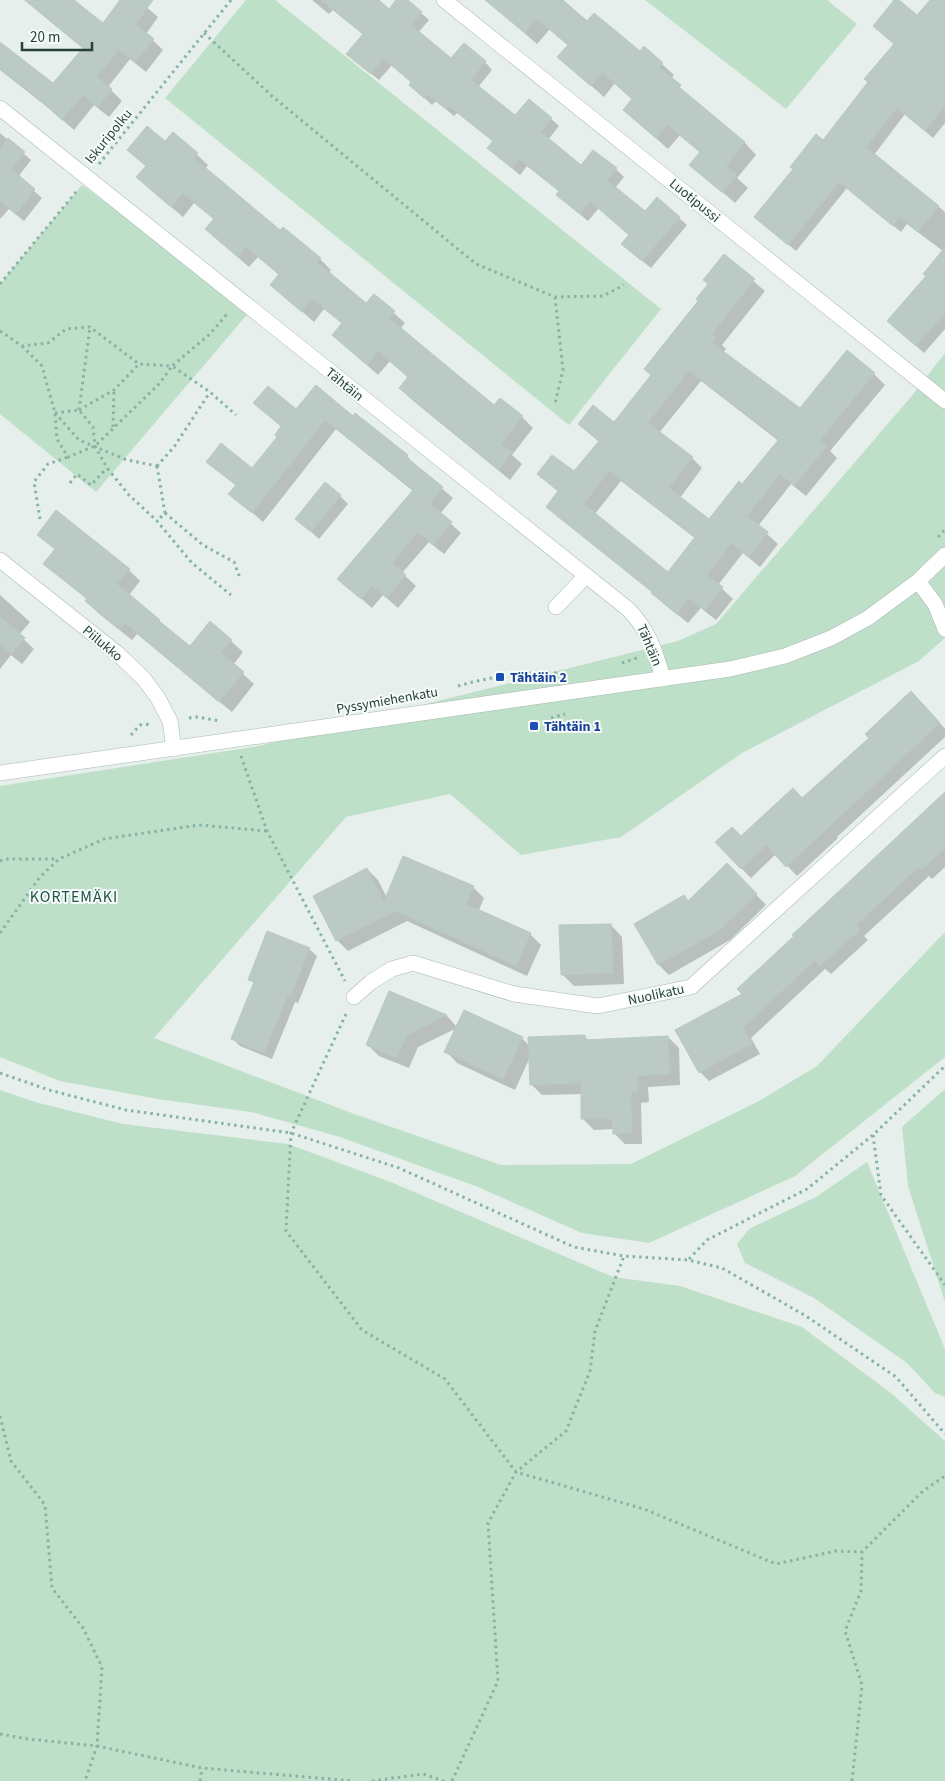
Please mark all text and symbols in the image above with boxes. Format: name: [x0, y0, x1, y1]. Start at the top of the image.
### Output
scale bar: [22, 20, 92, 52]
text: 20 m: [30, 27, 60, 48]
street label: Iskuripolku: [80, 105, 137, 168]
street label: Luotipussi: [665, 174, 724, 228]
street label: Tähtäin: [321, 363, 368, 406]
street label: Piilukko: [78, 621, 127, 667]
street label: Tähtäin: [631, 621, 667, 669]
place label: Tähtäin 2: [510, 668, 567, 688]
marker: Tähtäin 2: [494, 671, 506, 683]
street label: Pyssymiehenkatu: [335, 682, 440, 720]
place label: Tähtäin 1: [544, 717, 601, 737]
marker: Tähtäin 1: [528, 720, 540, 732]
district label: KORTEMÄKI: [30, 886, 118, 908]
street label: Nuolikatu: [626, 979, 686, 1011]

